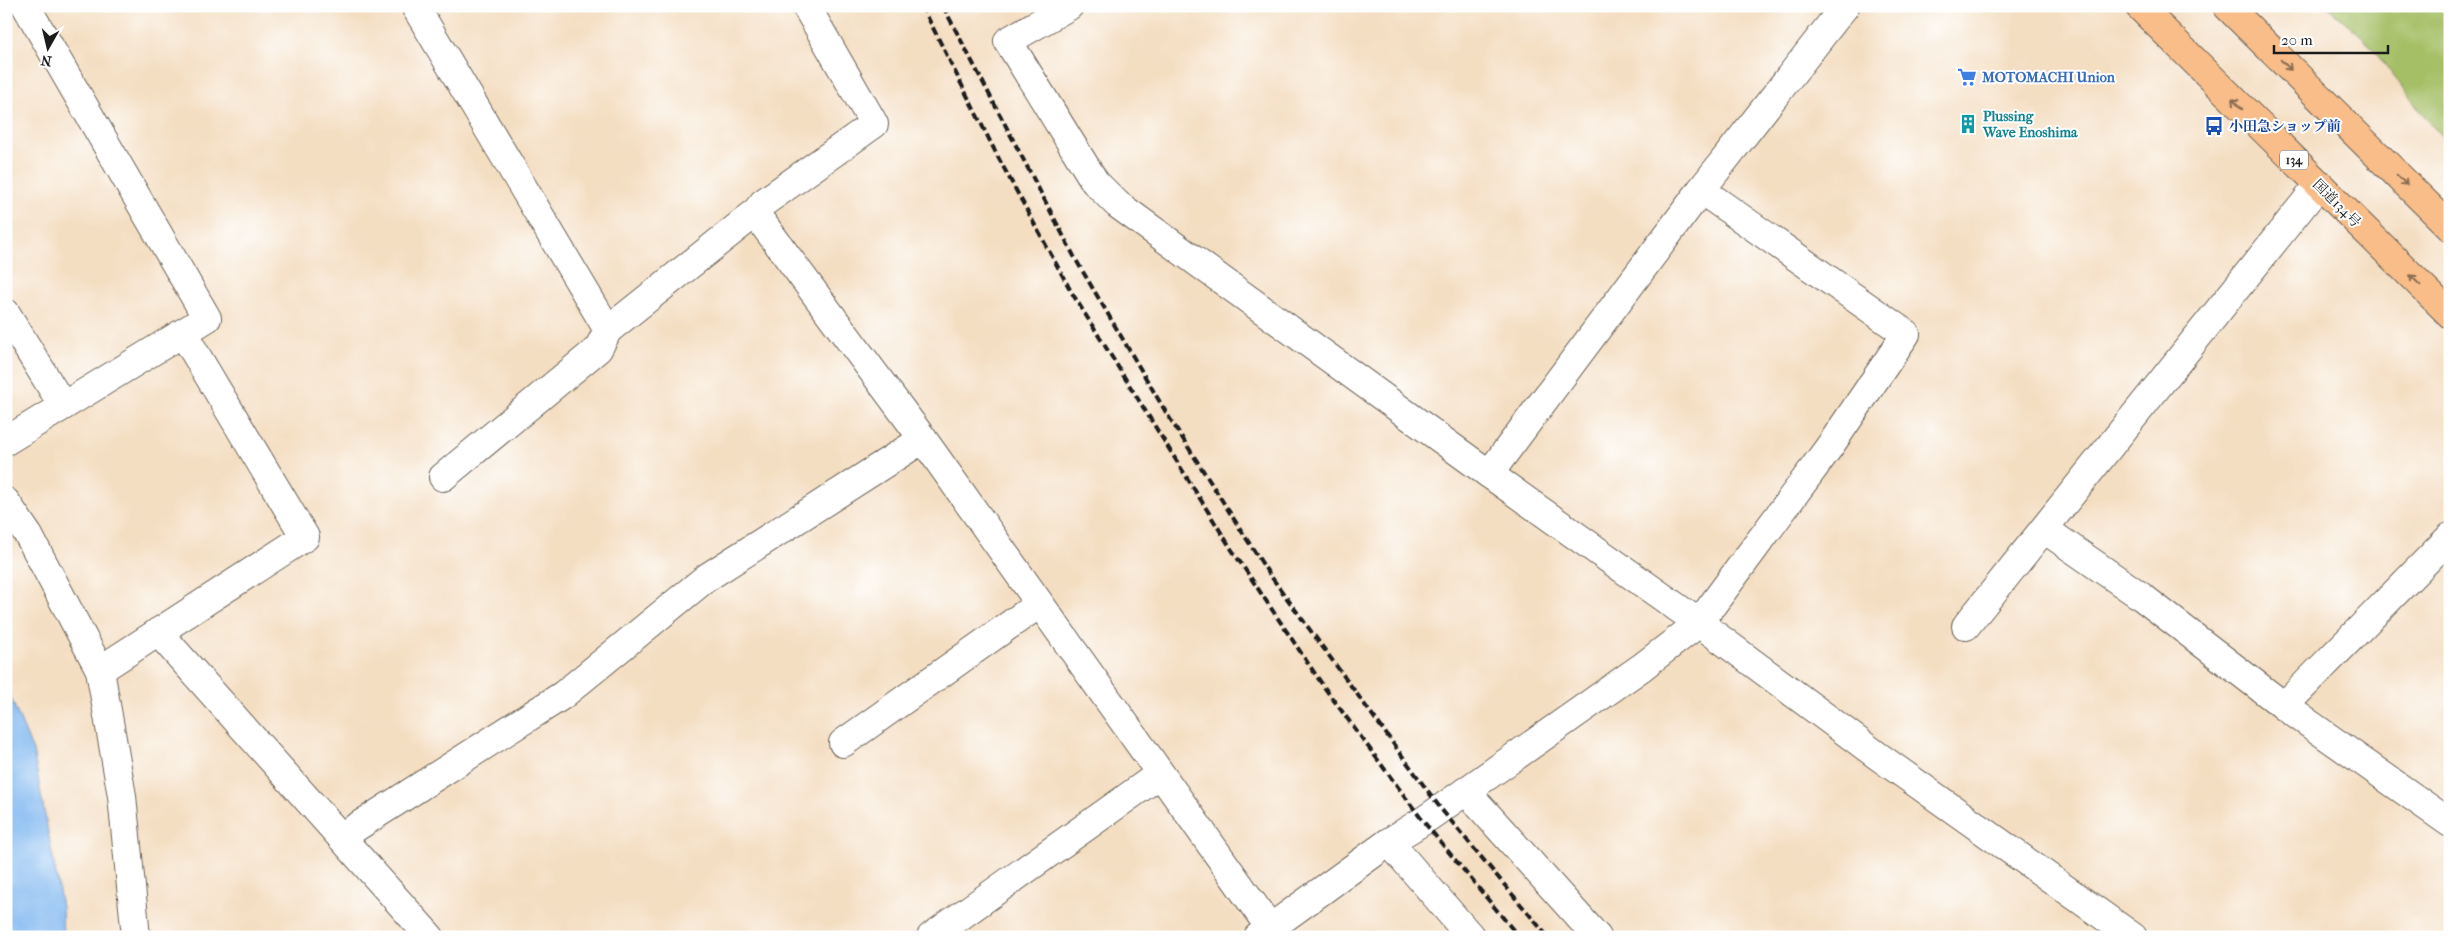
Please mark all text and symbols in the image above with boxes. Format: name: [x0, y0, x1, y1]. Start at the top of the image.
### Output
north arrow: [22, 22, 72, 72]
scale bar: [2274, 22, 2387, 54]
text: 20 m: [2281, 31, 2313, 49]
text: N: [39, 51, 53, 70]
one-way arrow: [2280, 59, 2292, 71]
supermarket icon: MOTOMACHI Union: [1956, 66, 1978, 88]
place label: MOTOMACHI Union: [1981, 69, 2116, 86]
one-way arrow: [2231, 98, 2244, 110]
place label: Plussing Wave Enoshima: [1982, 108, 2078, 141]
building icon: Plussing Wave Enoshima: [1957, 113, 1979, 135]
bus stop icon: 小田急ショップ前: [2203, 115, 2225, 137]
place label: 小田急ショップ前: [2229, 118, 2341, 135]
road number: 134: [2280, 150, 2308, 170]
one-way arrow: [2395, 173, 2407, 185]
street label: 国道134号: [2309, 176, 2364, 231]
one-way arrow: [2409, 274, 2421, 286]

